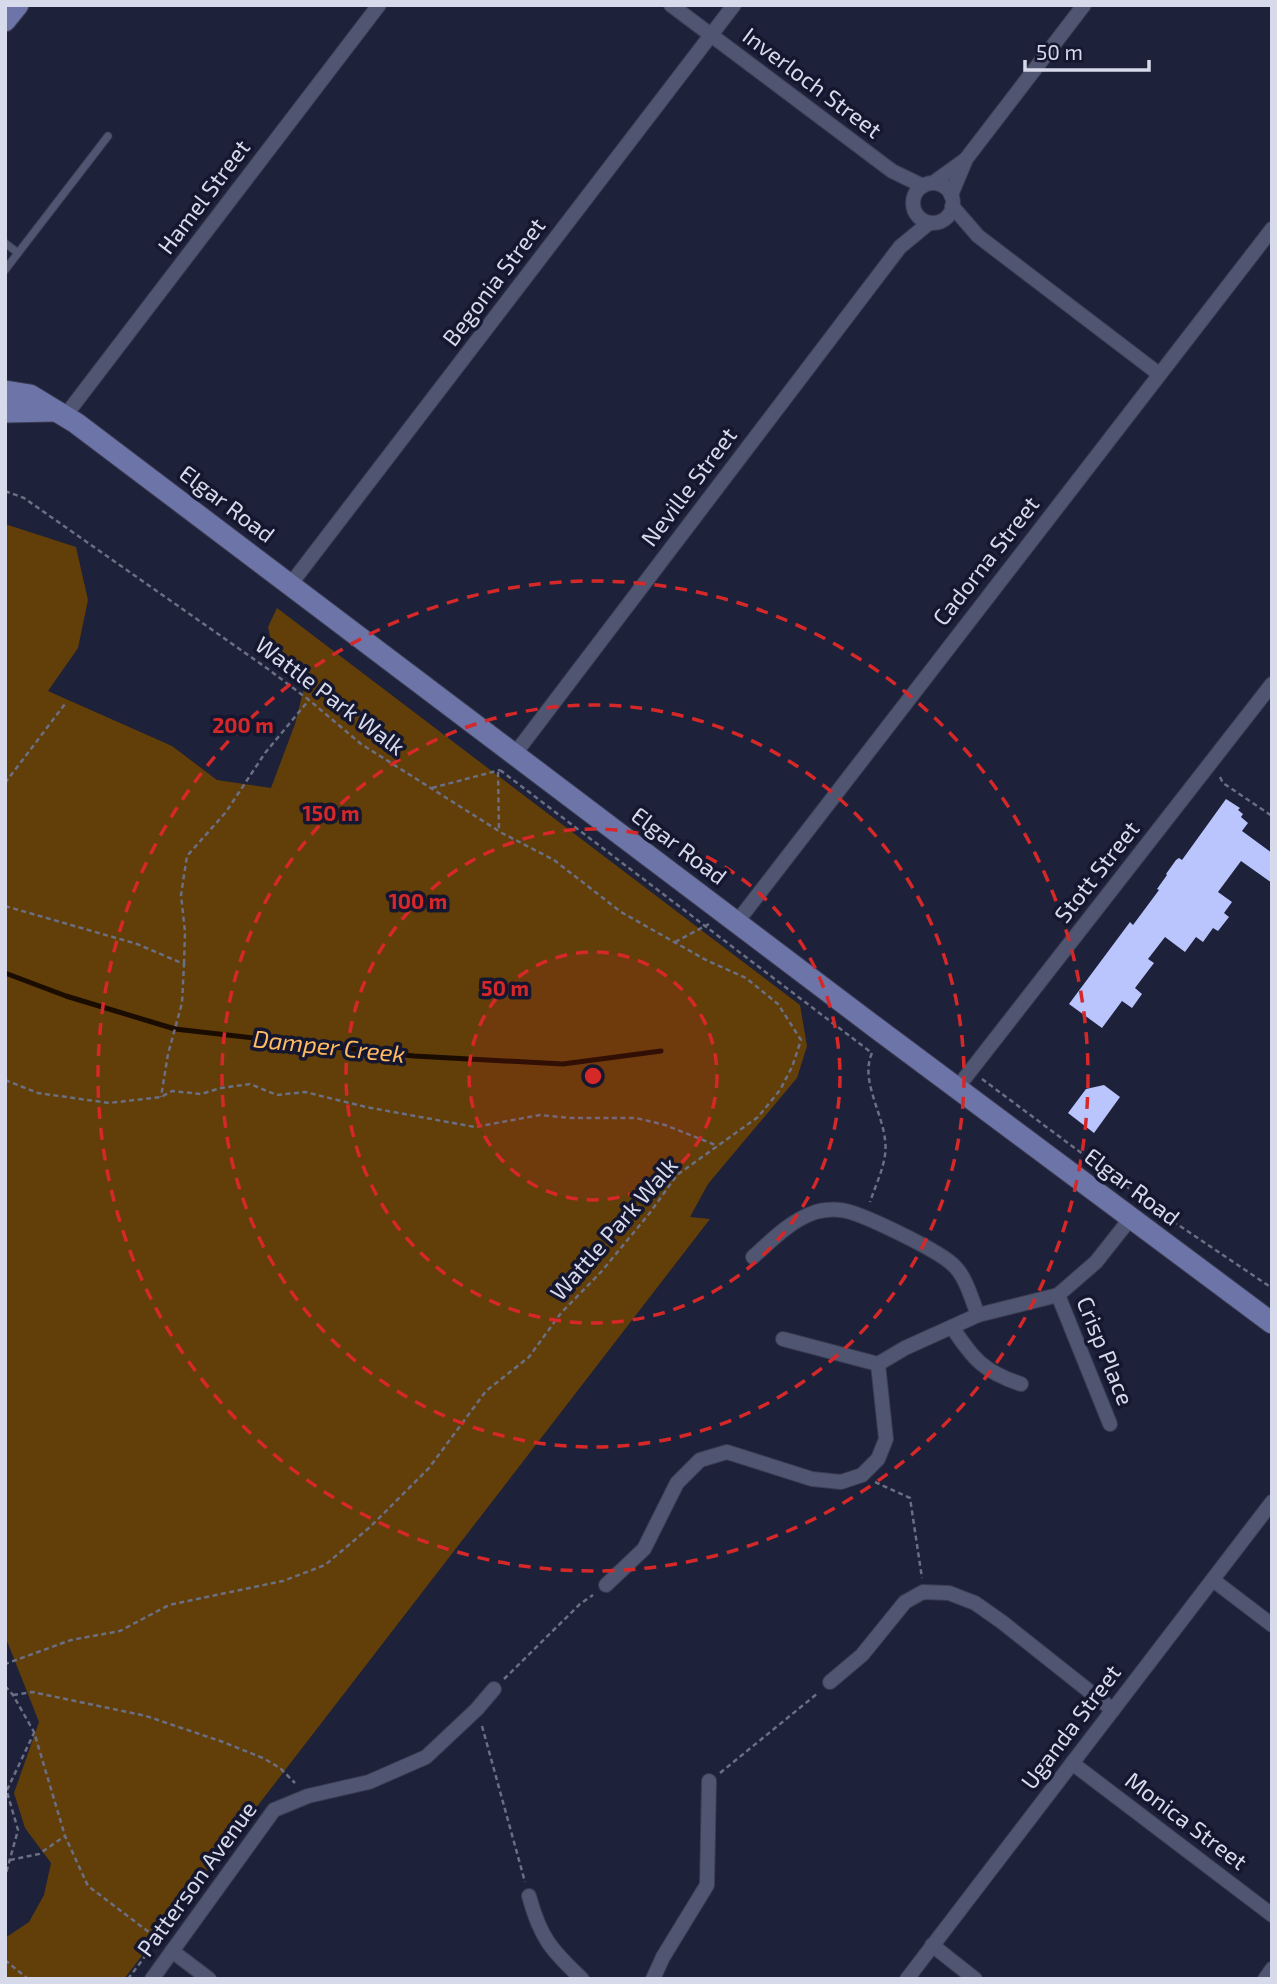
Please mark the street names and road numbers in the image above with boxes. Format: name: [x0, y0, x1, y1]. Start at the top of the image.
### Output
street label: Inverloch Street: [738, 21, 888, 144]
street label: Hamel Street: [151, 134, 255, 259]
street label: Begonia Street: [436, 212, 551, 351]
street label: Neville Street: [634, 421, 742, 551]
street label: Elgar Road: [174, 458, 281, 548]
street label: Cadorna Street: [926, 490, 1044, 631]
street label: Wattle Park Walk: [250, 630, 411, 761]
street label: Elgar Road: [626, 800, 733, 890]
street label: Stott Street: [1048, 815, 1145, 928]
street label: Elgar Road: [1079, 1141, 1186, 1231]
street label: Wattle Park Walk: [544, 1151, 683, 1306]
street label: Crisp Place: [1071, 1292, 1140, 1409]
street label: Uganda Street: [1014, 1658, 1126, 1794]
street label: Monica Street: [1120, 1765, 1253, 1875]
street label: Patterson Avenue: [131, 1795, 262, 1961]

